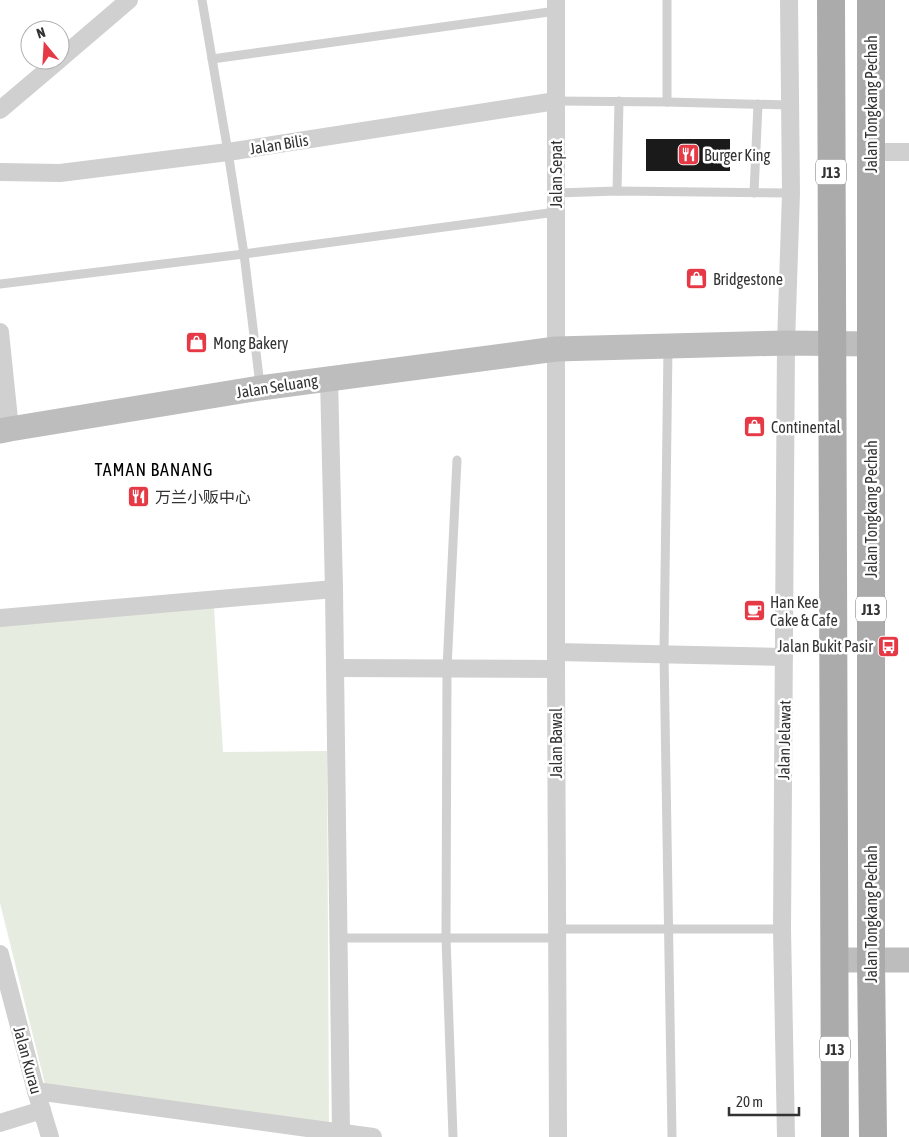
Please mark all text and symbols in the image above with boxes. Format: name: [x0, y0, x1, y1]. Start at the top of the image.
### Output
north arrow: [20, 20, 70, 70]
text: N: [35, 24, 47, 42]
street label: Jalan Tongkang Pechah: [862, 35, 881, 173]
street label: Jalan Bilis: [248, 130, 310, 158]
street label: Jalan Sepat: [547, 140, 566, 208]
restaurant icon: Burger King: [676, 143, 700, 167]
place label: Burger King: [704, 146, 771, 165]
road number: J13: [816, 160, 846, 184]
shop icon: Bridgestone: [685, 267, 709, 291]
place label: Bridgestone: [713, 270, 783, 289]
shop icon: Mong Bakery: [185, 331, 209, 355]
place label: Mong Bakery: [213, 334, 289, 353]
street label: Jalan Seluang: [235, 371, 319, 402]
shop icon: Continental: [743, 415, 767, 439]
place label: Continental: [771, 418, 842, 436]
street label: Jalan Tongkang Pechah: [862, 440, 881, 578]
district label: TAMAN BANANG: [95, 459, 213, 480]
restaurant icon: 万兰小贩中心: [127, 485, 151, 509]
place label: 万兰小贩中心: [155, 488, 251, 506]
place label: Han Kee Cake & Cafe: [770, 593, 838, 629]
road number: J13: [856, 596, 886, 622]
cafe icon: Han Kee Cake & Cafe: [742, 599, 766, 623]
bus stop icon: Jalan Bukit Pasir: [877, 634, 901, 658]
place label: Jalan Bukit Pasir: [777, 637, 873, 655]
street label: Jalan Jelawat: [774, 700, 794, 780]
street label: Jalan Bawal: [547, 707, 565, 778]
street label: Jalan Tongkang Pechah: [862, 845, 881, 983]
street label: Jalan Kurau: [10, 1024, 46, 1096]
road number: J13: [820, 1036, 850, 1062]
scale bar: [729, 1084, 799, 1116]
text: 20 m: [736, 1093, 763, 1110]

